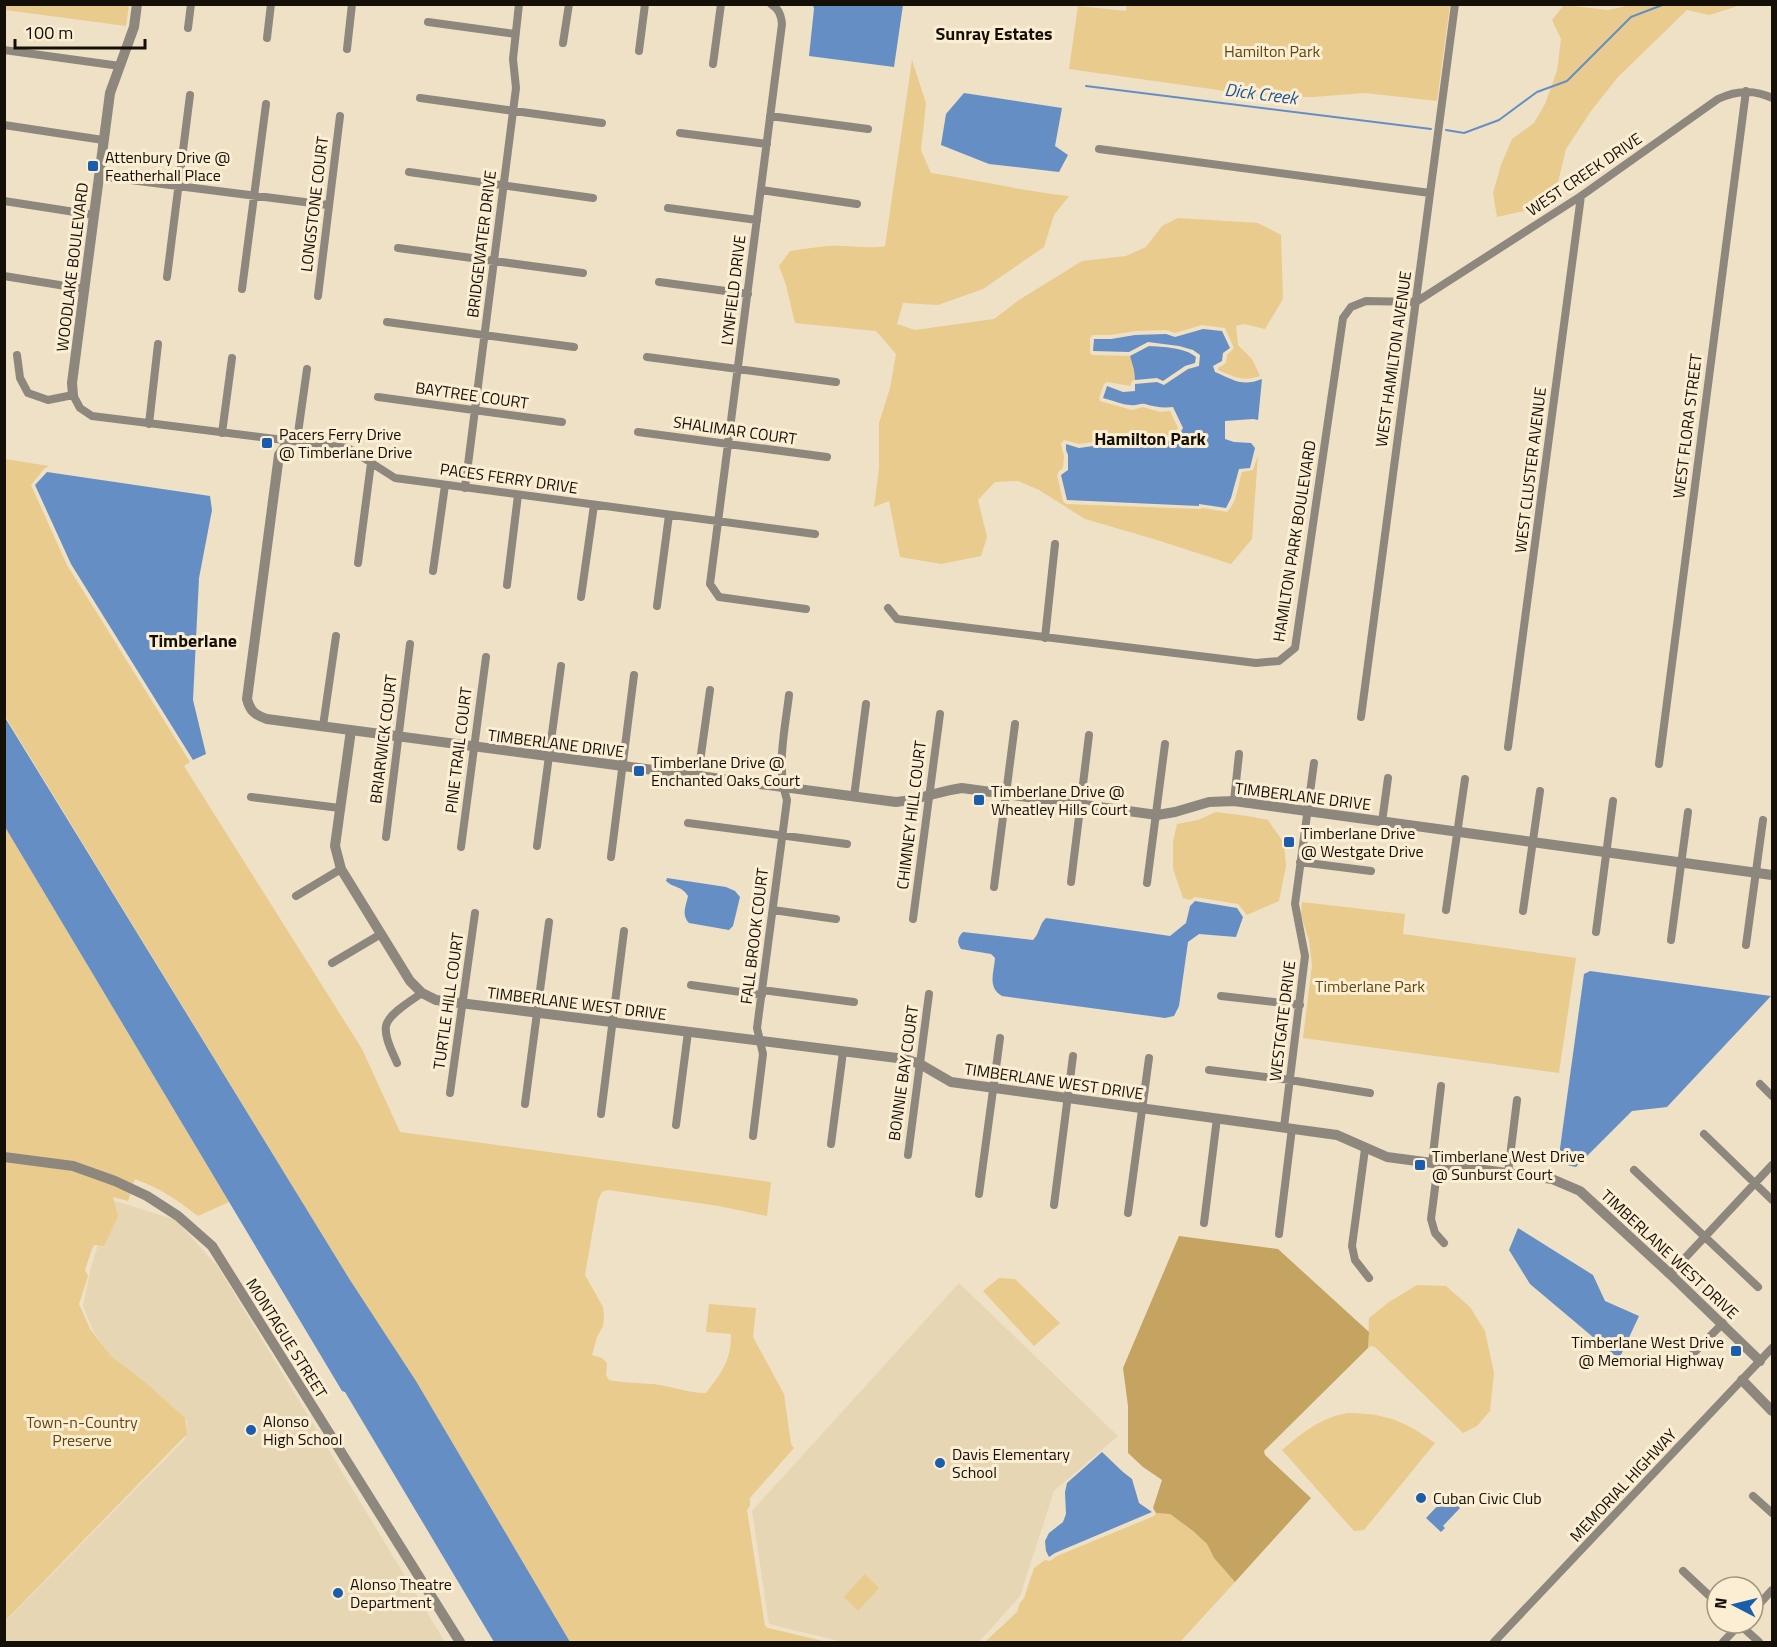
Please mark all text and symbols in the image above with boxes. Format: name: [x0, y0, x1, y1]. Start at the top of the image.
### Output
scale bar: [15, 12, 146, 50]
text: 100 m: [24, 19, 73, 46]
district label: Sunray Estates: [936, 20, 1052, 47]
park label: Hamilton Park: [1224, 39, 1320, 63]
water label: Dick Creek: [1223, 76, 1301, 112]
street label: WEST CREEK DRIVE: [1521, 126, 1647, 222]
street label: LONGSTONE COURT: [294, 134, 334, 273]
place label: Attenbury Drive @ Featherhall Place: [105, 145, 230, 187]
marker: Attenbury Drive @ Featherhall Place: [86, 159, 100, 173]
street label: BRIDGEWATER DRIVE: [460, 169, 502, 319]
street label: WOODLAKE BOULEVARD: [50, 181, 94, 353]
street label: LYNFIELD DRIVE: [714, 233, 752, 346]
street label: WEST HAMILTON AVENUE: [1369, 269, 1417, 449]
street label: WEST FLORA STREET: [1666, 352, 1708, 500]
street label: BAYTREE COURT: [414, 375, 531, 415]
street label: WEST CLUSTER AVENUE: [1508, 386, 1552, 554]
street label: SHALIMAR COURT: [672, 409, 799, 451]
place label: Pacers Ferry Drive @ Timberlane Drive: [279, 422, 412, 464]
district label: Hamilton Park: [1094, 425, 1207, 452]
marker: Pacers Ferry Drive @ Timberlane Drive: [260, 436, 274, 450]
street label: HAMILTON PARK BOULEVARD: [1266, 439, 1322, 643]
street label: PACES FERRY DRIVE: [438, 456, 580, 500]
district label: Timberlane: [149, 627, 237, 654]
street label: BRIARWICK COURT: [363, 672, 403, 805]
street label: PINE TRAIL COURT: [438, 685, 478, 814]
street label: TIMBERLANE DRIVE: [487, 723, 626, 763]
street label: CHIMNEY HILL COURT: [890, 739, 932, 891]
place label: Timberlane Drive @ Enchanted Oaks Court: [651, 750, 800, 792]
marker: Timberlane Drive @ Enchanted Oaks Court: [632, 764, 646, 778]
street label: TIMBERLANE DRIVE: [1234, 776, 1373, 816]
place label: Timberlane Drive @ Wheatley Hills Court: [991, 779, 1128, 821]
marker: Timberlane Drive @ Wheatley Hills Court: [972, 793, 986, 807]
place label: Timberlane Drive @ Westgate Drive: [1301, 821, 1424, 863]
marker: Timberlane Drive @ Westgate Drive: [1282, 835, 1296, 849]
street label: FALL BROOK COURT: [734, 866, 774, 1006]
street label: TURTLE HILL COURT: [427, 930, 470, 1071]
street label: WESTGATE DRIVE: [1263, 959, 1301, 1083]
park label: Timberlane Park: [1315, 974, 1425, 998]
street label: TIMBERLANE WEST DRIVE: [486, 980, 668, 1026]
street label: BONNIE BAY COURT: [882, 1003, 924, 1142]
street label: TIMBERLANE WEST DRIVE: [963, 1057, 1145, 1105]
place label: Timberlane West Drive @ Sunburst Court: [1432, 1144, 1585, 1186]
marker: Timberlane West Drive @ Sunburst Court: [1413, 1158, 1427, 1172]
street label: TIMBERLANE WEST DRIVE: [1596, 1184, 1744, 1324]
street label: MONTAGUE STREET: [240, 1273, 334, 1403]
place label: Timberlane West Drive @ Memorial Highway: [1571, 1330, 1724, 1372]
marker: Timberlane West Drive @ Memorial Highway: [1729, 1344, 1743, 1358]
place label: Alonso High School: [263, 1409, 342, 1451]
park label: Town-n-Country Preserve: [26, 1410, 138, 1452]
marker: Alonso High School: [244, 1423, 258, 1437]
street label: MEMORIAL HIGHWAY: [1564, 1423, 1682, 1547]
place label: Davis Elementary School: [952, 1442, 1070, 1484]
marker: Davis Elementary School: [933, 1456, 947, 1470]
place label: Cuban Civic Club: [1433, 1486, 1542, 1510]
marker: Cuban Civic Club: [1414, 1491, 1428, 1505]
place label: Alonso Theatre Department: [350, 1572, 452, 1614]
north arrow: [1705, 1575, 1765, 1635]
marker: Alonso Theatre Department: [331, 1586, 345, 1600]
text: N: [1708, 1596, 1733, 1610]

